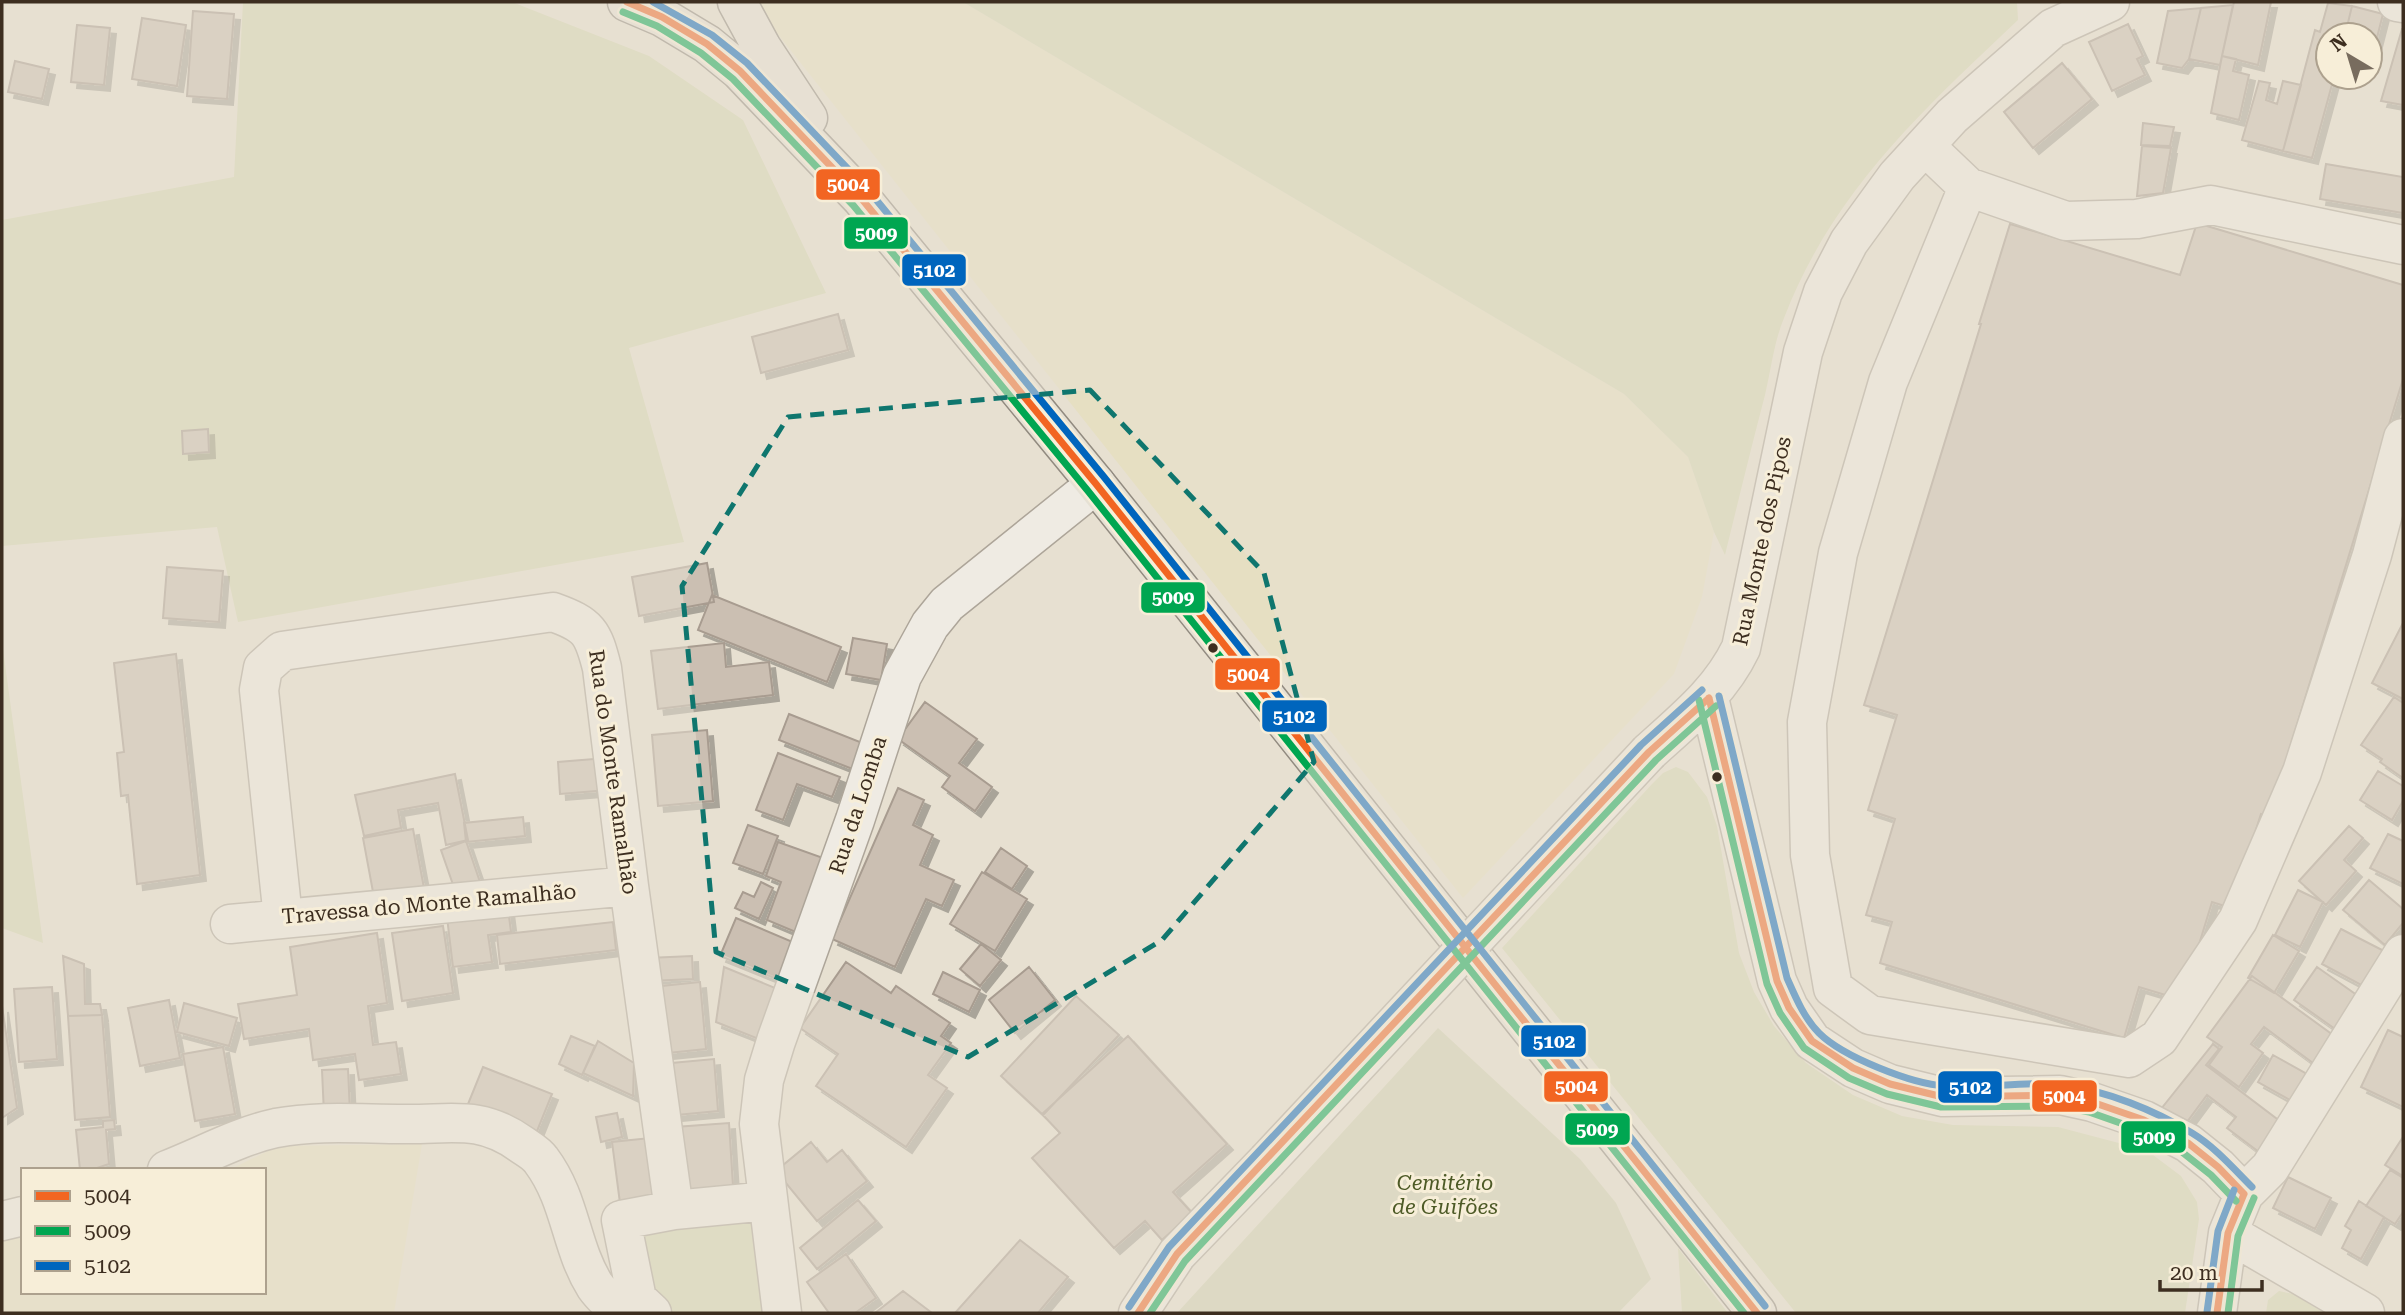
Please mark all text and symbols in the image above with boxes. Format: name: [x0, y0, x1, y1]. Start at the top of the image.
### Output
north arrow: [2314, 21, 2384, 91]
text: N: [2326, 29, 2352, 57]
line badge: 5004: [815, 168, 881, 201]
text: 5004: [827, 173, 870, 196]
line badge: 5009: [843, 216, 909, 250]
text: 5009: [855, 222, 898, 245]
line badge: 5102: [901, 253, 967, 287]
text: 5102: [913, 259, 955, 282]
street label: Rua Monte dos Pipos: [1728, 434, 1796, 648]
line badge: 5009: [1140, 581, 1206, 614]
text: 5009: [1152, 586, 1195, 609]
unlabelled marker: [1206, 641, 1220, 655]
street label: Rua do Monte Ramalhão: [584, 648, 642, 896]
line badge: 5004: [1214, 657, 1281, 691]
text: 5004: [1227, 663, 1270, 686]
line badge: 5102: [1261, 699, 1328, 733]
text: 5102: [1273, 705, 1315, 728]
street label: Rua da Lomba: [824, 732, 892, 877]
unlabelled marker: [1710, 770, 1724, 784]
street label: Travessa do Monte Ramalhão: [281, 879, 577, 929]
line badge: 5102: [1520, 1024, 1587, 1058]
text: 5102: [1533, 1030, 1575, 1053]
line badge: 5004: [1543, 1070, 1609, 1103]
line badge: 5102: [1937, 1070, 2003, 1104]
text: 5004: [1555, 1075, 1598, 1098]
text: 5102: [1949, 1076, 1991, 1099]
line badge: 5004: [2031, 1079, 2098, 1113]
text: 5004: [2043, 1085, 2086, 1108]
line badge: 5009: [1564, 1112, 1631, 1146]
text: 5009: [1576, 1118, 1619, 1141]
line badge: 5009: [2120, 1120, 2187, 1154]
text: 5009: [2133, 1126, 2176, 1149]
legend: [21, 1168, 266, 1294]
park label: Cemitério de Guifões: [1392, 1171, 1498, 1219]
text: 5004: [84, 1184, 131, 1208]
text: 5009: [84, 1219, 131, 1243]
scale bar: [2160, 1248, 2262, 1292]
text: 5102: [84, 1254, 131, 1278]
text: 20 m: [2170, 1261, 2218, 1285]

